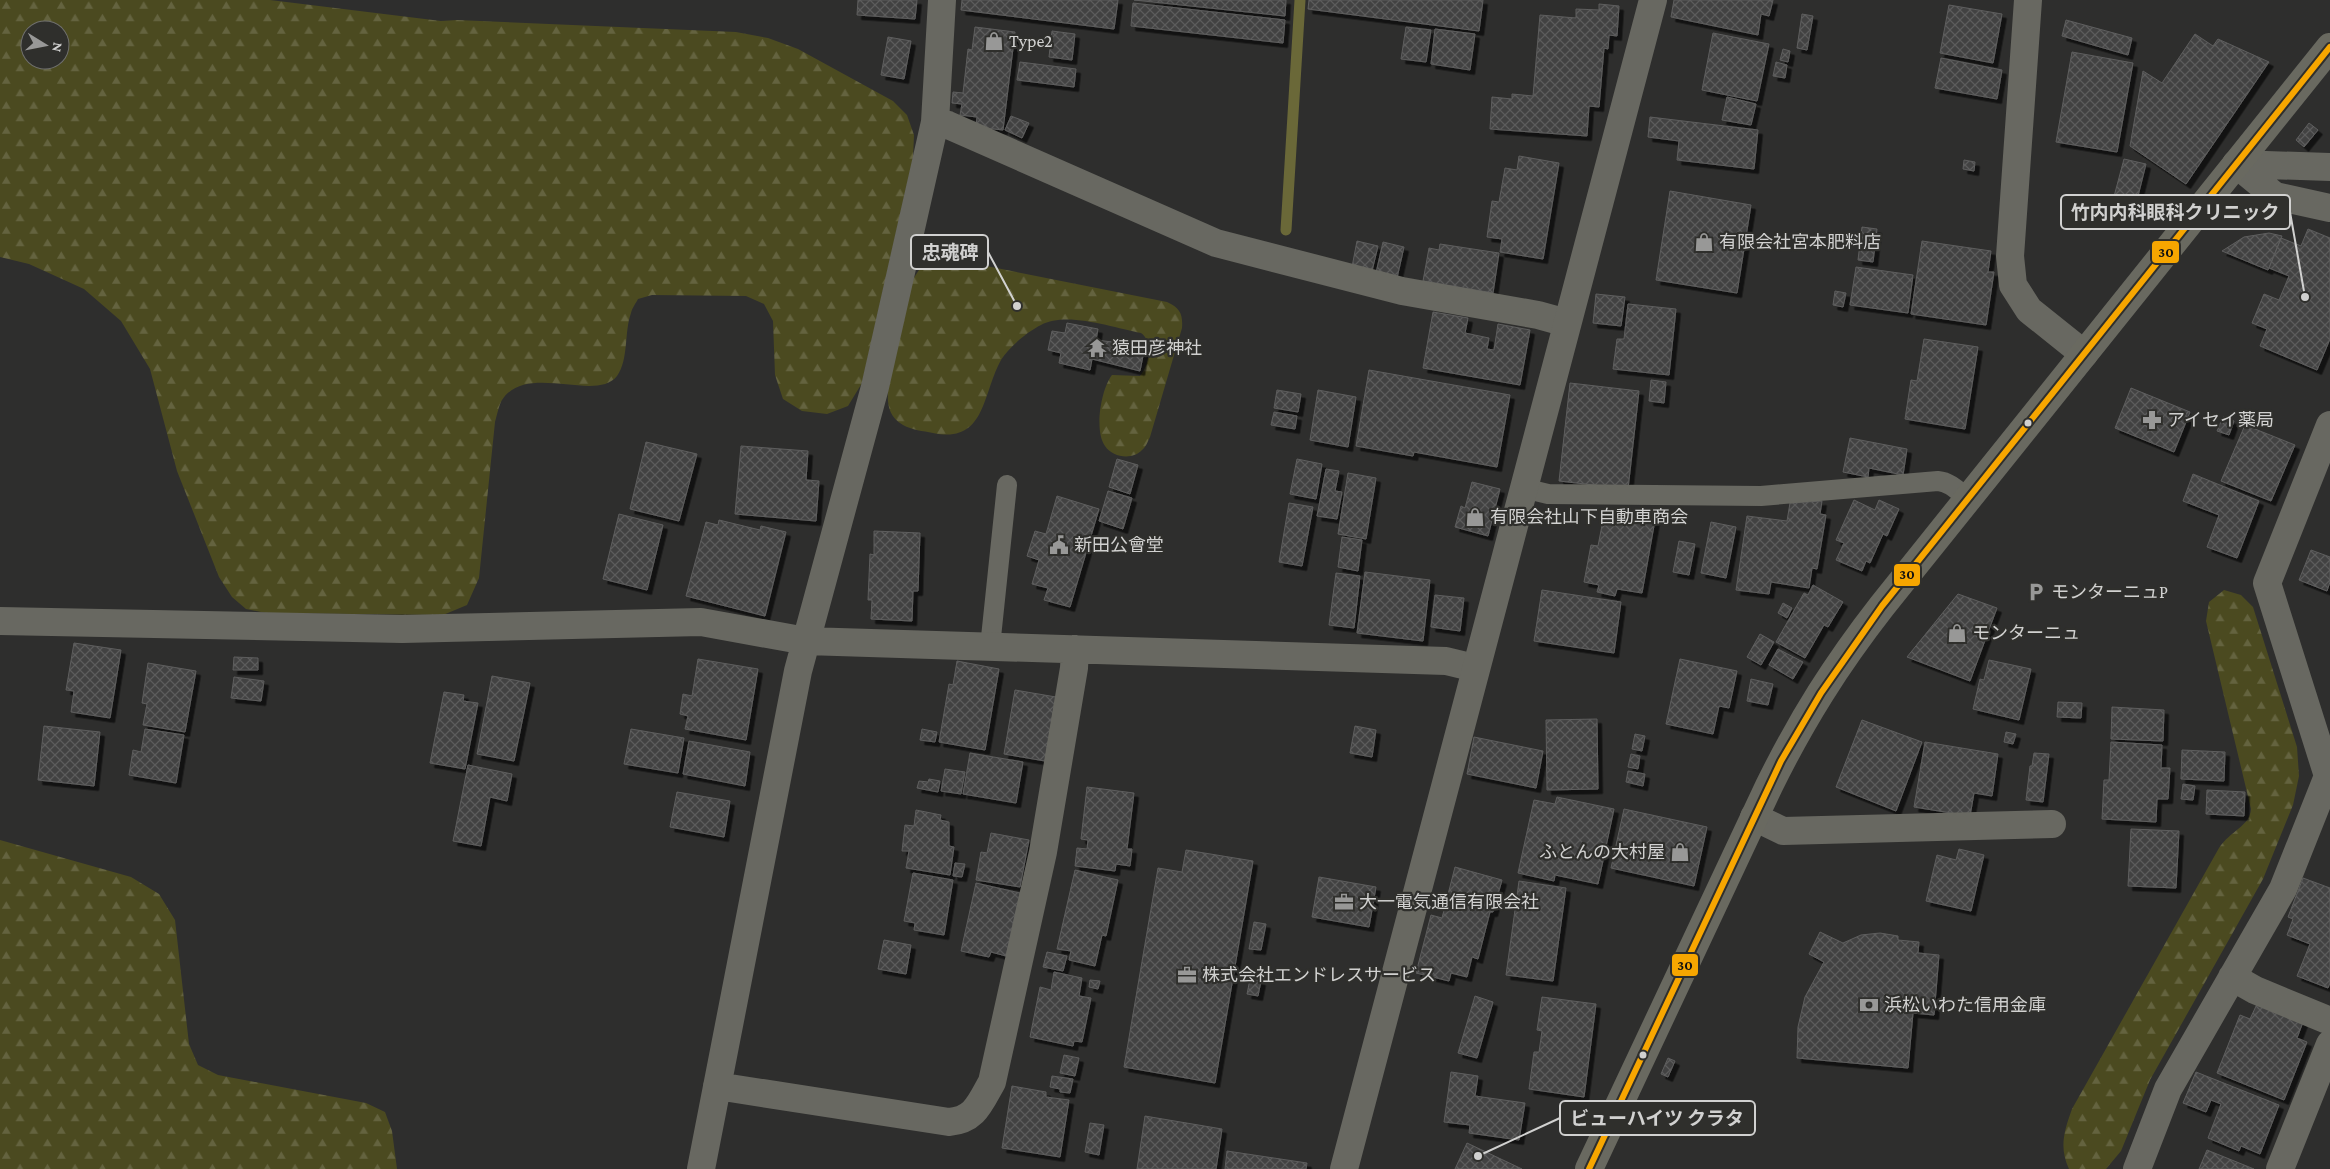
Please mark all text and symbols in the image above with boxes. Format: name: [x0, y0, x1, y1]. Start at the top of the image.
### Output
north arrow: [20, 20, 70, 70]
shop icon: Type2: [983, 30, 1005, 52]
place label: Type2: [1009, 31, 1053, 51]
text: N: [49, 41, 67, 54]
callout: 竹内内科眼科クリニック: [2061, 195, 2290, 229]
text: 竹内内科眼科クリニック: [2070, 202, 2280, 223]
shop icon: 有限会社宮本肥料店: [1693, 231, 1715, 253]
place label: 有限会社宮本肥料店: [1719, 232, 1881, 252]
callout: 忠魂碑: [911, 235, 988, 269]
line badge: 30: [2151, 240, 2180, 264]
text: 忠魂碑: [921, 242, 979, 263]
text: 30: [2158, 244, 2174, 260]
temple icon: 猿田彦神社: [1086, 337, 1108, 359]
place label: 猿田彦神社: [1112, 338, 1202, 358]
pharmacy icon: アイセイ薬局: [2141, 409, 2163, 431]
place label: アイセイ薬局: [2167, 410, 2274, 430]
unlabelled marker: [2023, 418, 2033, 428]
shop icon: 有限会社山下自動車商会: [1464, 506, 1486, 528]
place label: 有限会社山下自動車商会: [1490, 507, 1688, 527]
public building icon: 新田公會堂: [1048, 534, 1070, 556]
place label: 新田公會堂: [1074, 535, 1164, 555]
line badge: 30: [1893, 563, 1921, 587]
text: 30: [1899, 566, 1915, 582]
parking icon: モンターニュP: [2025, 581, 2047, 603]
place label: モンターニュP: [2051, 582, 2168, 602]
shop icon: モンターニュ: [1946, 622, 1968, 644]
place label: モンターニュ: [1972, 623, 2080, 643]
shop icon: ふとんの大村屋: [1669, 841, 1691, 863]
place label: ふとんの大村屋: [1539, 842, 1665, 862]
office icon: 大一電気通信有限会社: [1333, 891, 1355, 913]
place label: 大一電気通信有限会社: [1359, 892, 1539, 912]
line badge: 30: [1671, 953, 1699, 977]
text: 30: [1677, 957, 1693, 973]
office icon: 株式会社エンドレスサービス: [1176, 964, 1198, 986]
place label: 株式会社エンドレスサービス: [1202, 965, 1436, 985]
bank icon: 浜松いわた信用金庫: [1858, 994, 1880, 1016]
place label: 浜松いわた信用金庫: [1884, 995, 2046, 1015]
unlabelled marker: [1638, 1050, 1648, 1060]
callout: ビューハイツ クラタ: [1560, 1101, 1755, 1135]
text: ビューハイツ クラタ: [1570, 1108, 1744, 1129]

